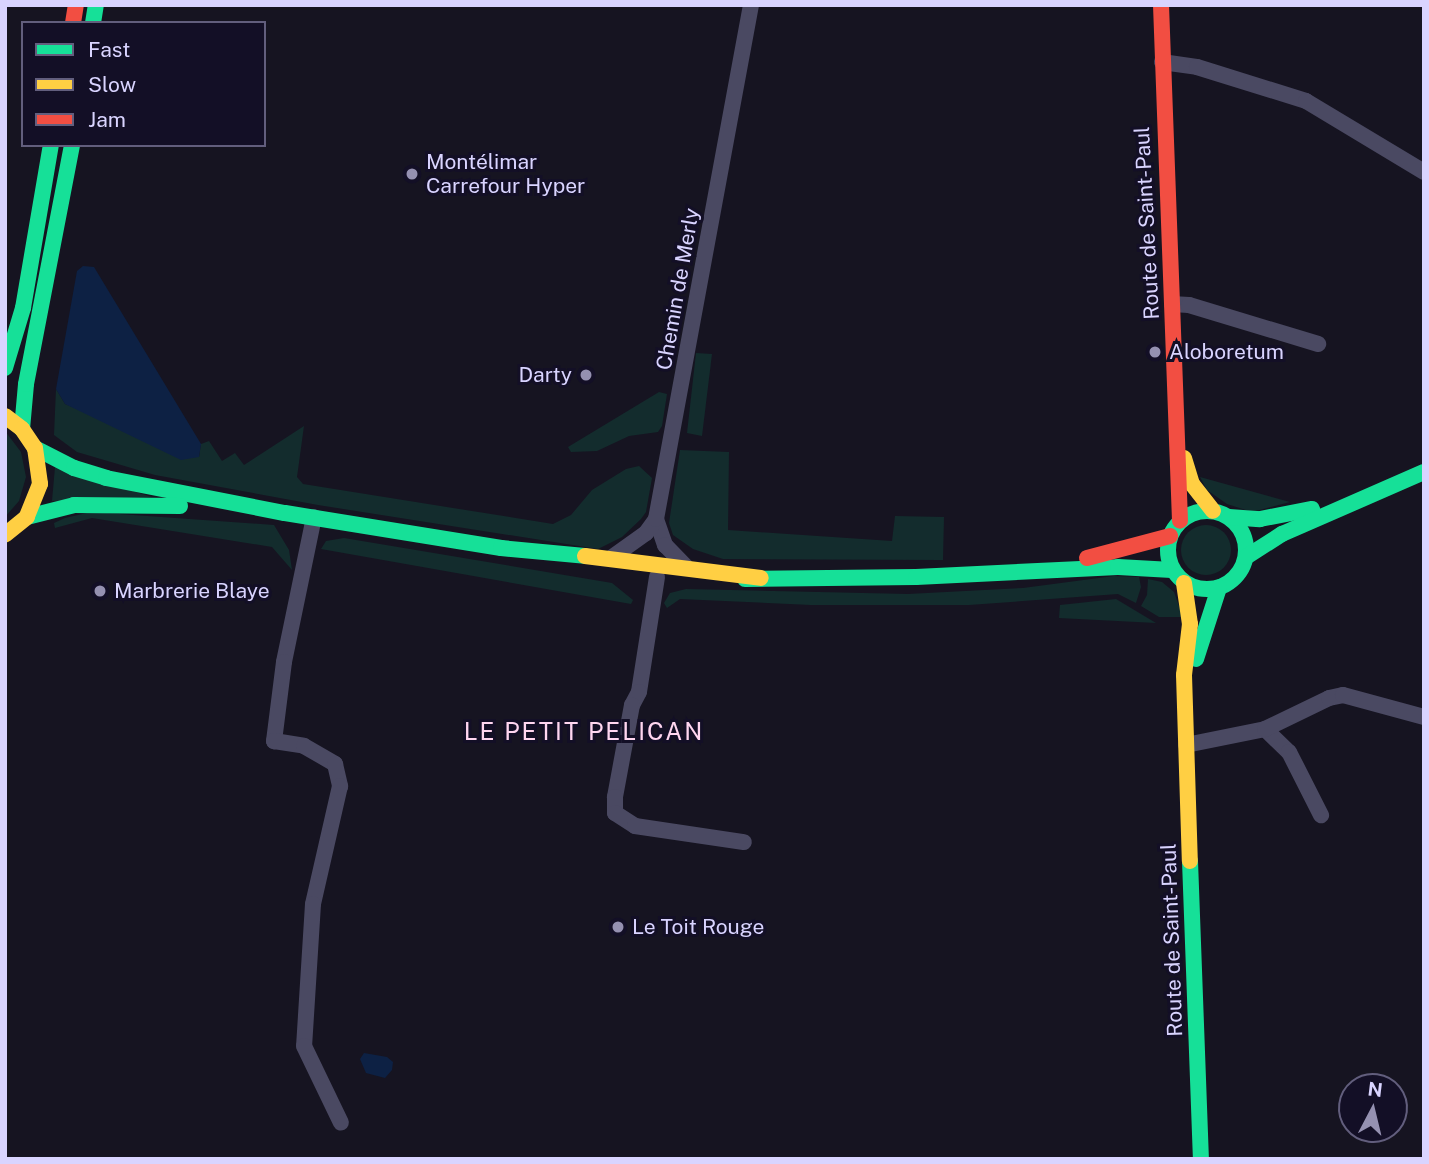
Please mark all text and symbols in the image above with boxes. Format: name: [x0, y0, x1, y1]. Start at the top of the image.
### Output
legend: [21, 21, 266, 147]
text: Fast: [88, 37, 130, 62]
text: Slow: [88, 72, 136, 97]
text: Jam: [88, 107, 126, 132]
street label: Route de Saint-Paul: [1129, 125, 1165, 321]
place label: Montélimar Carrefour Hyper: [426, 149, 585, 199]
marker: Montélimar Carrefour Hyper: [404, 166, 420, 182]
street label: Chemin de Merly: [651, 206, 705, 372]
place label: Aloboretum: [1169, 339, 1284, 365]
marker: Aloboretum: [1147, 344, 1163, 360]
place label: Darty: [519, 362, 572, 388]
marker: Darty: [578, 367, 594, 383]
place label: Marbrerie Blaye: [114, 578, 270, 604]
marker: Marbrerie Blaye: [92, 583, 108, 599]
district label: LE PETIT PELICAN: [466, 718, 702, 746]
street label: Route de Saint-Paul: [1156, 843, 1188, 1037]
place label: Le Toit Rouge: [632, 914, 765, 940]
marker: Le Toit Rouge: [610, 919, 626, 935]
north arrow: [1338, 1073, 1408, 1143]
text: N: [1367, 1077, 1384, 1101]

